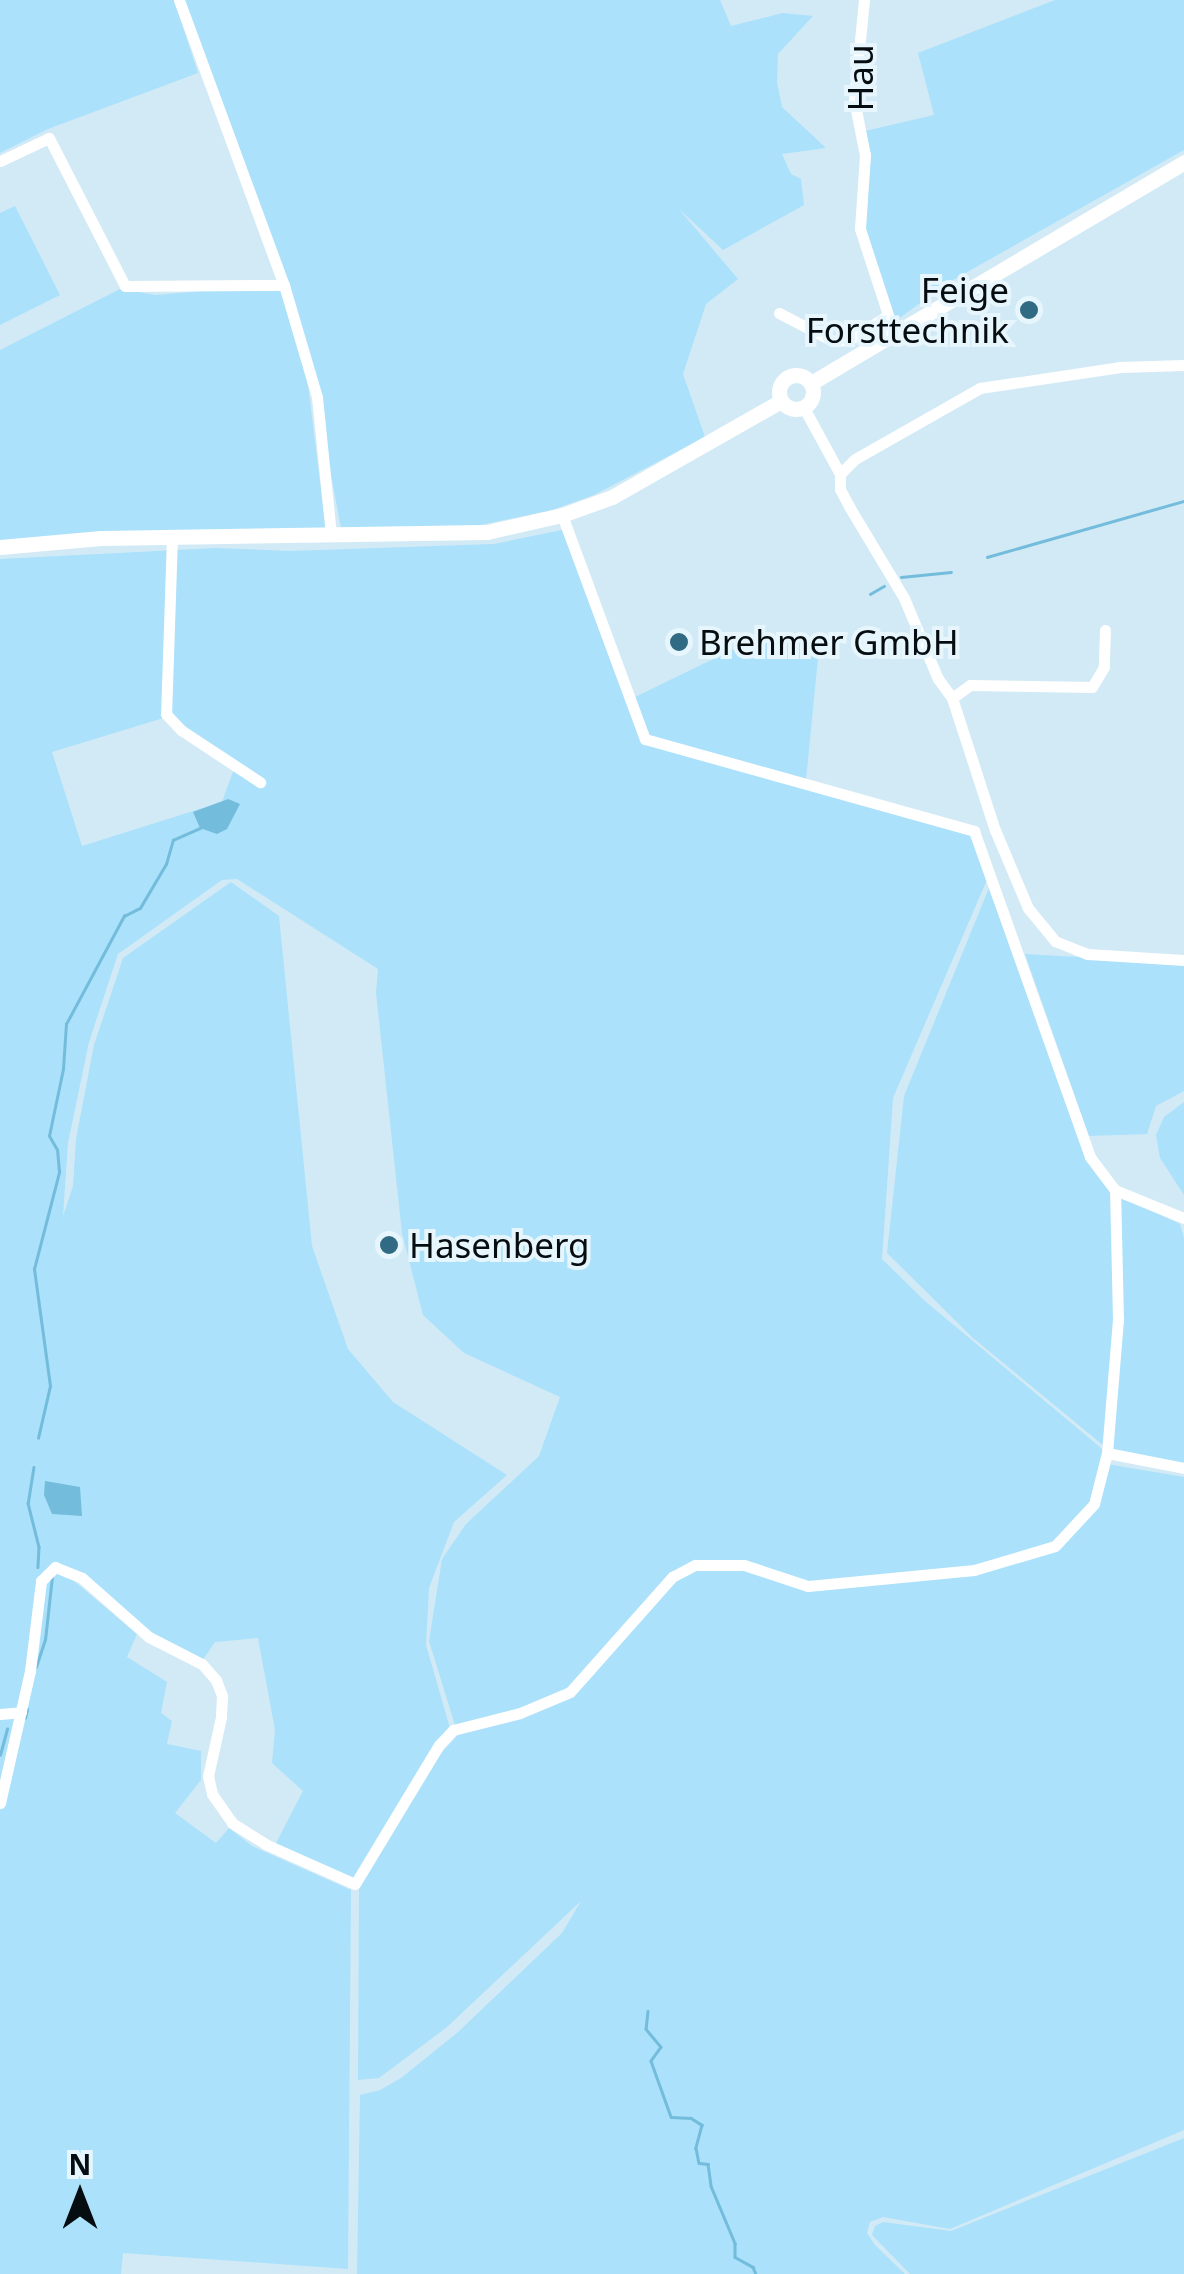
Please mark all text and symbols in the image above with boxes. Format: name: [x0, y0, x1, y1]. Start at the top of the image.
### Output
street label: Hau: [839, 44, 881, 112]
place label: Feige Forsttechnik: [806, 269, 1009, 351]
marker: Feige Forsttechnik: [1018, 299, 1040, 321]
place label: Brehmer GmbH: [699, 621, 959, 663]
marker: Brehmer GmbH: [668, 631, 690, 653]
place label: Hasenberg: [409, 1224, 590, 1266]
marker: Hasenberg: [378, 1234, 400, 1256]
north arrow: [30, 2144, 130, 2244]
text: N: [69, 2145, 91, 2183]

